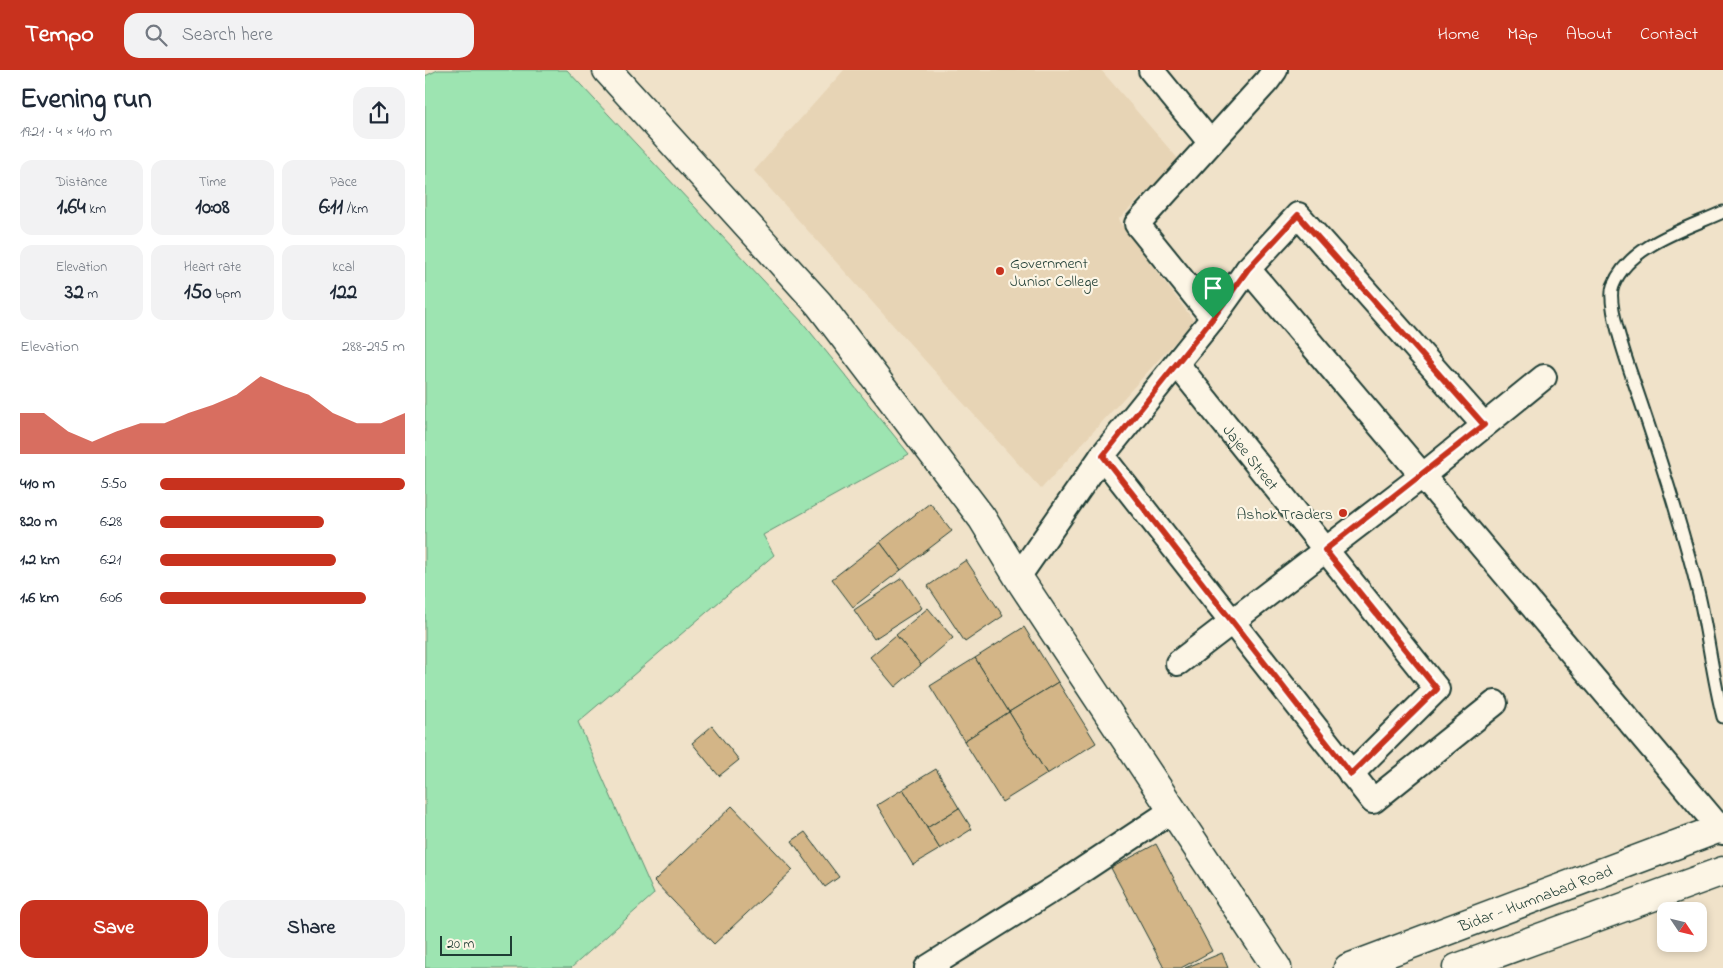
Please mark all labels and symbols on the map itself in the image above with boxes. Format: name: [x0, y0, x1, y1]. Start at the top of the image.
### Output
place label: Government Junior College: [1010, 252, 1099, 294]
marker: Government Junior College: [994, 265, 1006, 277]
pin: [1192, 267, 1234, 318]
street label: Jajee Street: [1216, 420, 1284, 497]
place label: Ashok Traders: [1237, 503, 1333, 527]
marker: Ashok Traders: [1337, 507, 1349, 519]
street label: Bidar - Humnabad Road: [1455, 860, 1616, 940]
north arrow: [1657, 902, 1707, 952]
scale bar: [440, 933, 513, 956]

